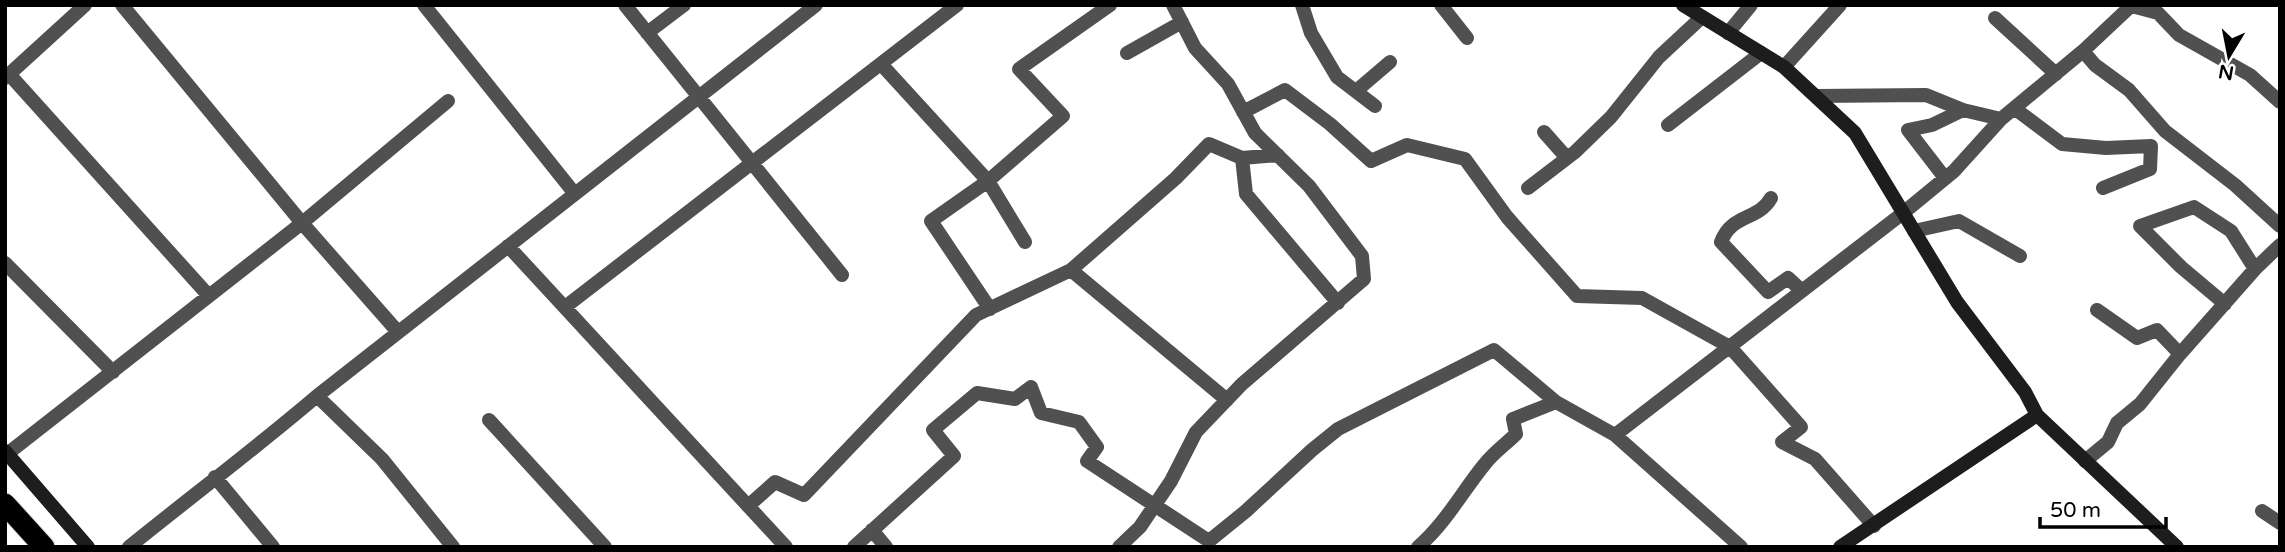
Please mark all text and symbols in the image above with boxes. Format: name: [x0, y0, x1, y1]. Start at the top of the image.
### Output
north arrow: [2194, 21, 2264, 91]
text: N: [2217, 60, 2236, 84]
scale bar: [2040, 486, 2166, 530]
text: 50 m: [2050, 498, 2101, 523]

